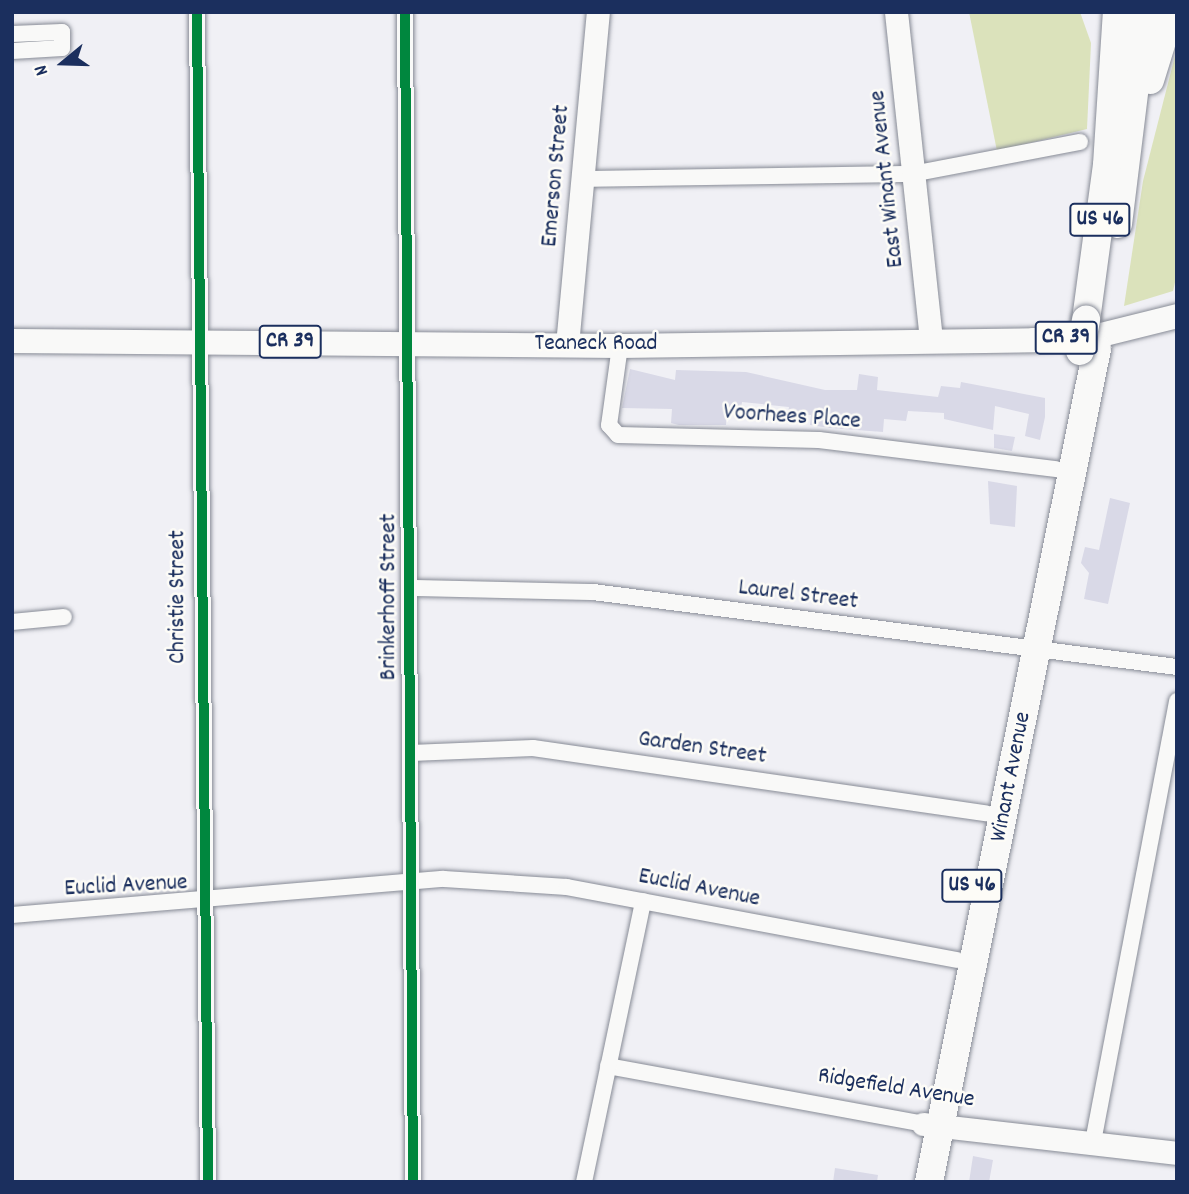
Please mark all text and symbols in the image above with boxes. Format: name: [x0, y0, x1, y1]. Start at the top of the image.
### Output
north arrow: [28, 28, 98, 98]
text: N: [28, 61, 57, 79]
street label: East Winant Avenue: [864, 89, 912, 269]
street label: Emerson Street: [536, 104, 578, 248]
road number: US 46: [1068, 200, 1132, 240]
road number: CR 39: [1034, 318, 1098, 358]
road number: CR 39: [258, 322, 322, 362]
street label: Teaneck Road: [535, 331, 657, 359]
street label: Voorhees Place: [722, 399, 862, 437]
street label: Brinkerhoff Street: [376, 514, 404, 680]
street label: Christie Street: [165, 530, 193, 664]
street label: Laurel Street: [736, 574, 860, 618]
street label: Winant Avenue: [985, 710, 1039, 844]
street label: Garden Street: [636, 726, 768, 772]
street label: Euclid Avenue: [636, 863, 762, 915]
road number: US 46: [940, 866, 1004, 906]
street label: Euclid Avenue: [64, 869, 188, 905]
street label: Ridgefield Avenue: [816, 1062, 976, 1116]

